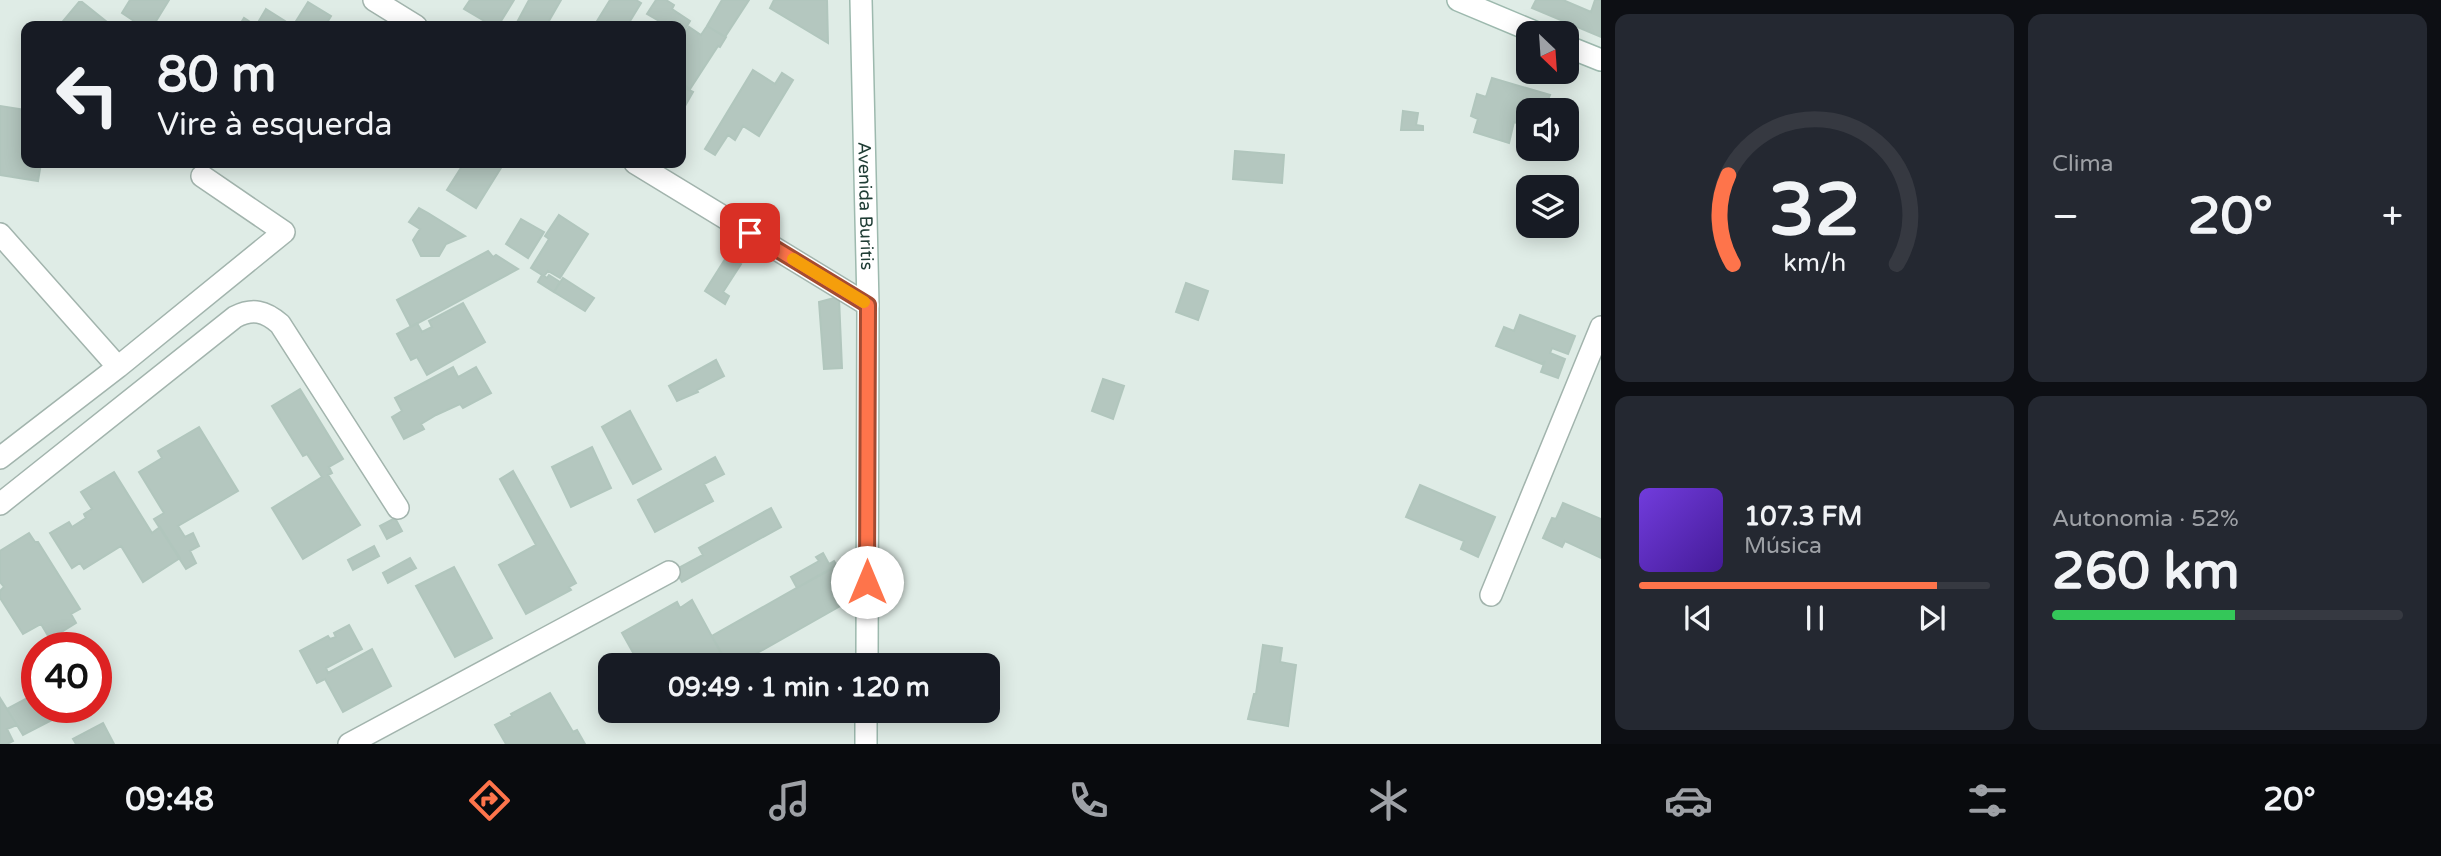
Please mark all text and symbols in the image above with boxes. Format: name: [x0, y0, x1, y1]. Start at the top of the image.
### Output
north arrow: [1516, 21, 1578, 84]
map controls: [1516, 21, 1579, 238]
text: 80 m: [157, 46, 276, 105]
icon: left: [42, 49, 133, 140]
button: sound: [1516, 98, 1579, 161]
text: Vire à esquerda: [157, 106, 393, 144]
street label: Avenida Buritis: [853, 141, 878, 271]
text: Clima: [2052, 150, 2113, 178]
text: 32: [1769, 167, 1860, 255]
button: layers: [1516, 175, 1579, 238]
text: 20°: [2188, 185, 2273, 248]
text: −: [2052, 194, 2079, 240]
text: +: [2382, 194, 2403, 240]
pin: [720, 203, 780, 263]
icon: arrive: [731, 214, 769, 252]
text: km/h: [1783, 248, 1846, 278]
text: 107.3 FM: [1744, 501, 1862, 532]
text: Autonomia · 52%: [2052, 505, 2239, 533]
text: Música: [1744, 532, 1822, 560]
text: 260 km: [2052, 540, 2240, 603]
position arrow: [830, 545, 904, 619]
icon: previous: [1679, 599, 1717, 637]
icon: pause: [1796, 599, 1834, 637]
icon: next: [1913, 599, 1951, 637]
speed limit sign: 40: [21, 632, 112, 723]
text: 09:49 · 1 min · 120 m: [668, 672, 930, 703]
icon: directions: [465, 776, 514, 825]
icon: music: [765, 776, 814, 825]
icon: phone: [1064, 776, 1113, 825]
icon: climate: [1364, 776, 1413, 825]
icon: car: [1664, 776, 1713, 825]
icon: filters: [1963, 776, 2012, 825]
text: 09:48: [125, 781, 214, 819]
text: 20°: [2263, 781, 2316, 819]

